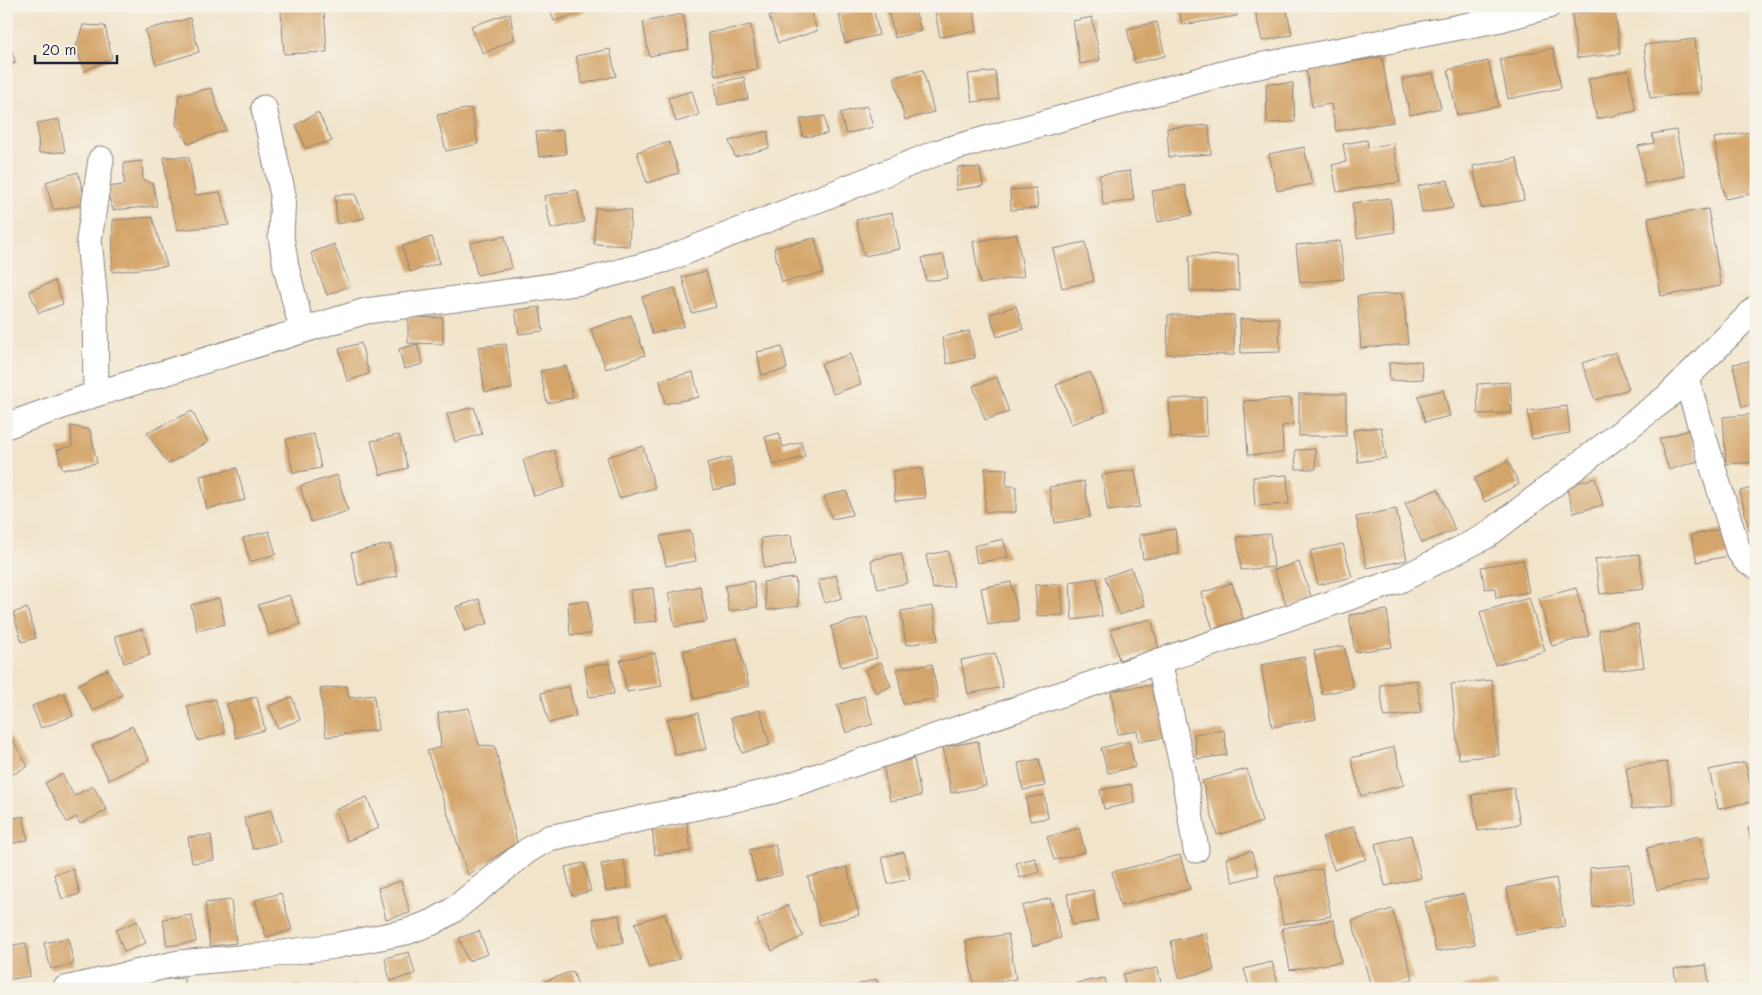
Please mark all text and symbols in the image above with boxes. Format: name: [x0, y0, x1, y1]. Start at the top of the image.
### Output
scale bar: [35, 32, 118, 64]
text: 20 m: [42, 39, 76, 59]

